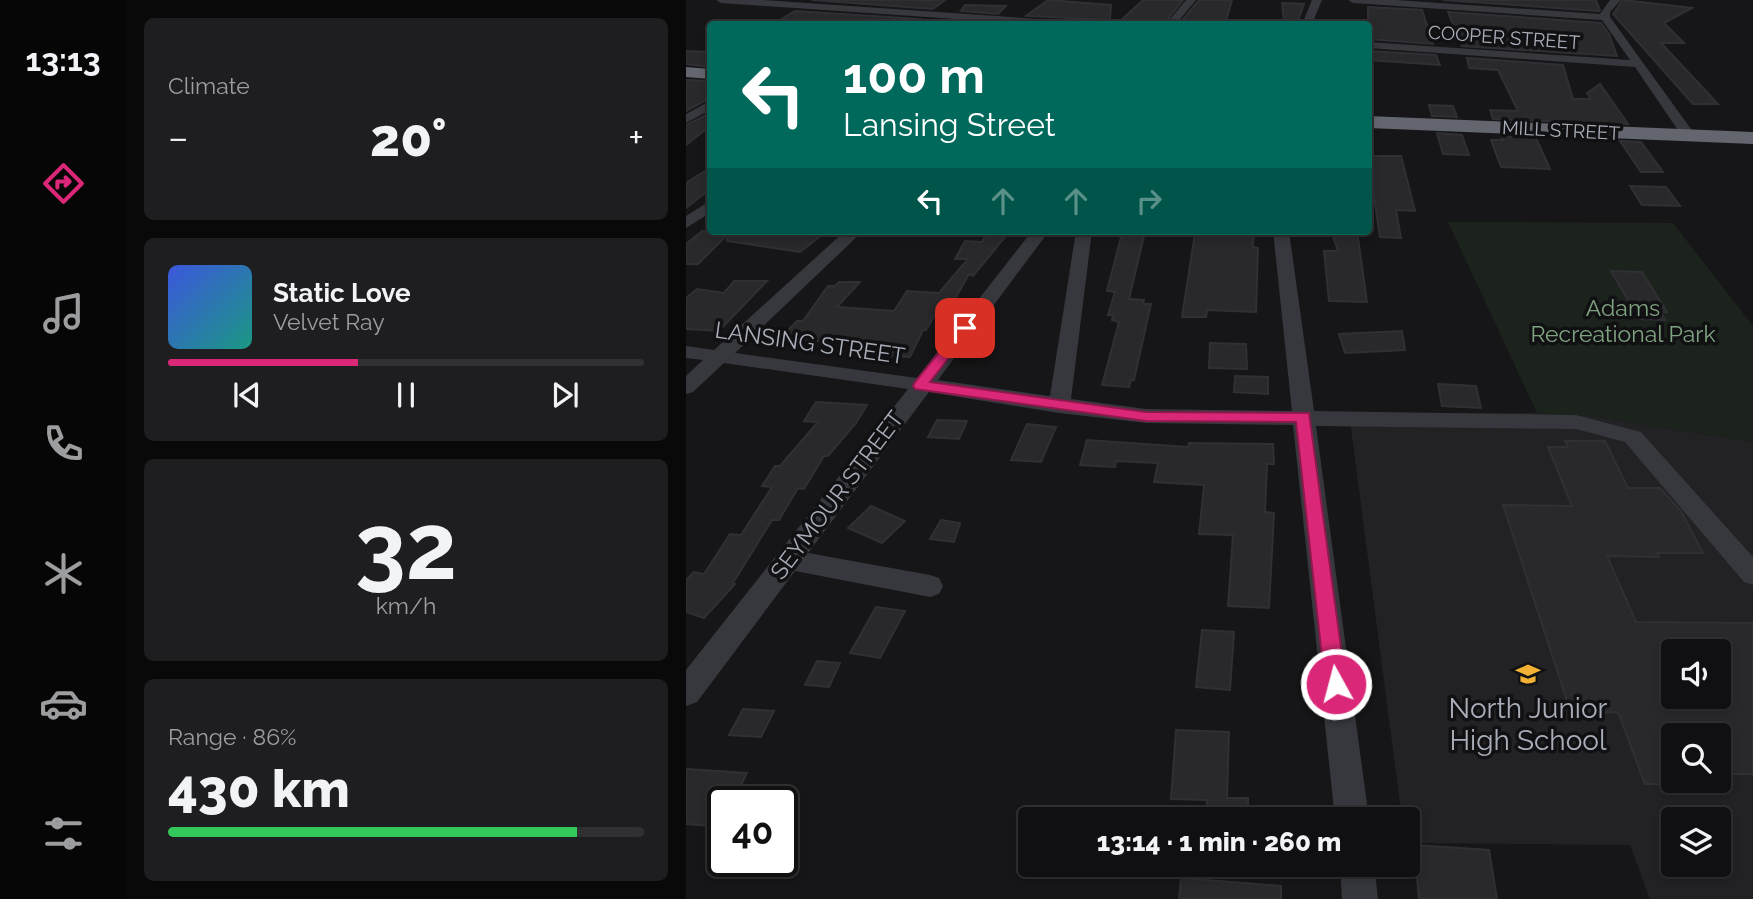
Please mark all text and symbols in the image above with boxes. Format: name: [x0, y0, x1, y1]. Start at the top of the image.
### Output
street label: COOPER STREET: [1427, 21, 1581, 53]
text: 13:13: [25, 41, 101, 78]
text: 100 m: [843, 47, 985, 104]
icon: left: [728, 49, 819, 140]
text: Climate: [168, 72, 250, 99]
text: Lansing Street: [843, 106, 1056, 143]
text: 20°: [370, 107, 447, 168]
text: −: [168, 115, 188, 160]
text: +: [628, 115, 644, 160]
street label: MILL STREET: [1501, 116, 1621, 144]
icon: directions: [39, 159, 88, 208]
icon: left: [911, 182, 949, 220]
icon: ahead: [984, 182, 1022, 220]
icon: ahead: [1057, 182, 1095, 220]
icon: right: [1130, 182, 1168, 220]
text: Static Love: [273, 278, 411, 308]
icon: music: [39, 289, 88, 338]
park label: Adams Recreational Park: [1530, 294, 1716, 347]
pin: [935, 298, 995, 358]
text: Velvet Ray: [273, 308, 385, 335]
icon: arrive: [946, 309, 984, 347]
street label: LANSING STREET: [713, 316, 907, 369]
icon: previous: [228, 376, 266, 414]
icon: pause: [387, 376, 425, 414]
icon: next: [546, 376, 584, 414]
street label: SEYMOUR STREET: [765, 405, 909, 584]
icon: phone: [39, 419, 88, 468]
text: 32: [355, 493, 457, 600]
icon: climate: [39, 549, 88, 598]
text: km/h: [376, 592, 436, 619]
map controls: [1661, 639, 1731, 877]
button: sound: [1661, 639, 1731, 709]
position arrow: [1299, 647, 1373, 721]
school or university icon: North Junior High School: [1514, 660, 1542, 688]
icon: car: [39, 679, 88, 728]
place label: North Junior High School: [1449, 692, 1608, 757]
text: Range · 86%: [168, 723, 297, 750]
button: search: [1661, 723, 1731, 793]
text: 430 km: [168, 758, 350, 819]
speed limit sign: 40: [707, 786, 798, 877]
button: layers: [1661, 807, 1731, 877]
icon: filters: [39, 809, 88, 858]
text: 13:14 · 1 min · 260 m: [1097, 827, 1341, 857]

